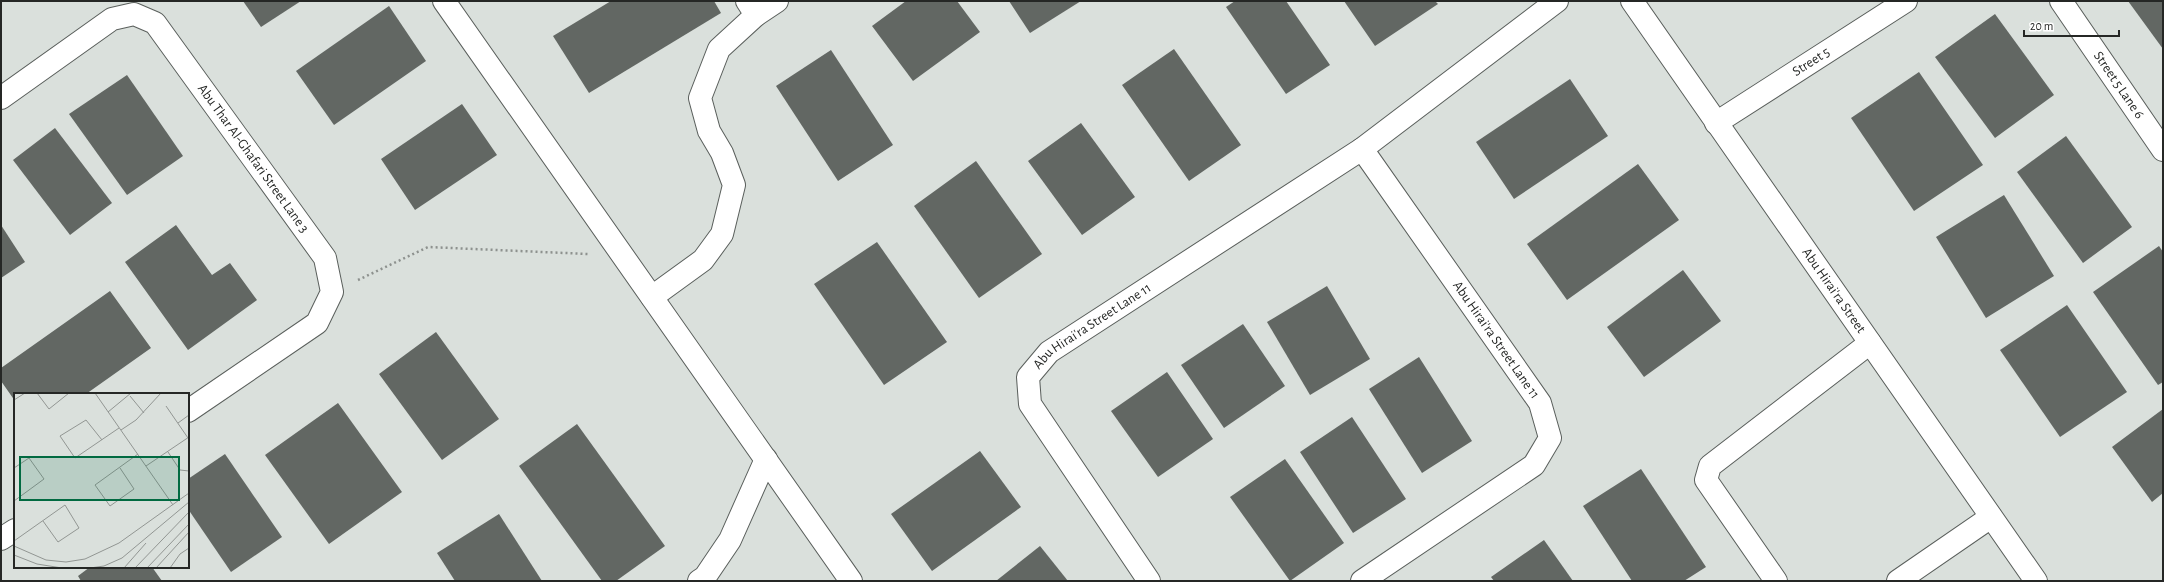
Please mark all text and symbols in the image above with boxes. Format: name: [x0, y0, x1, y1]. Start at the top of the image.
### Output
scale bar: [2024, 12, 2119, 38]
text: 20 m: [2030, 20, 2053, 32]
street label: Street 5: [1790, 45, 1832, 79]
street label: Street 5 Lane 6: [2091, 49, 2146, 121]
street label: Abu Thar Al-Ghafari Street Lane 3: [195, 82, 312, 236]
street label: Abu Hirai'ra Street: [1799, 246, 1868, 336]
street label: Abu Hirai'ra Street Lane 11: [1450, 279, 1542, 401]
street label: Abu Hirai'ra Street Lane 11: [1031, 281, 1154, 372]
inset map: [14, 393, 189, 568]

